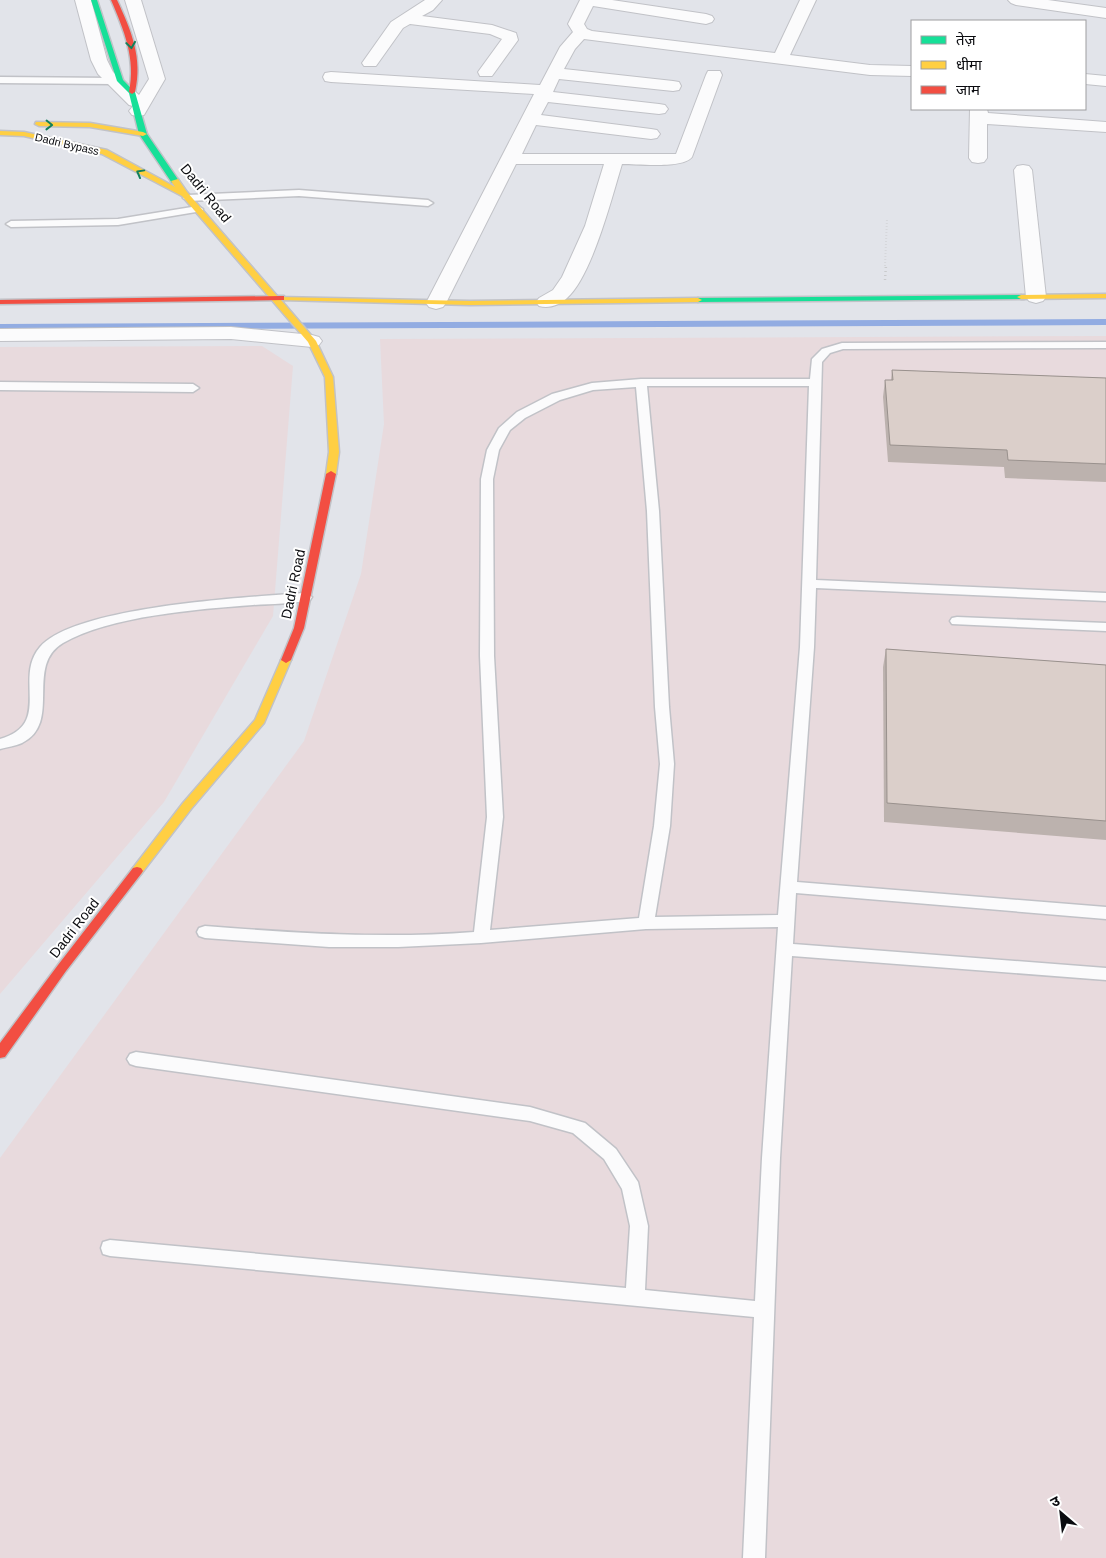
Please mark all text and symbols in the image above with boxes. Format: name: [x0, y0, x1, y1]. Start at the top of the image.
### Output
legend: [911, 20, 1086, 110]
text: तेज़: [956, 31, 977, 48]
one-way arrow: [126, 41, 136, 49]
text: धीमा: [956, 56, 983, 73]
text: जाम: [956, 81, 981, 98]
one-way arrow: [45, 119, 53, 130]
street label: Dadri Bypass: [34, 131, 101, 157]
street label: Dadri Road: [177, 160, 235, 226]
one-way arrow: [137, 169, 146, 179]
street label: Dadri Road: [278, 548, 308, 620]
street label: Dadri Road: [46, 895, 102, 961]
north arrow: [1036, 1488, 1086, 1538]
text: उ: [1048, 1492, 1063, 1511]

